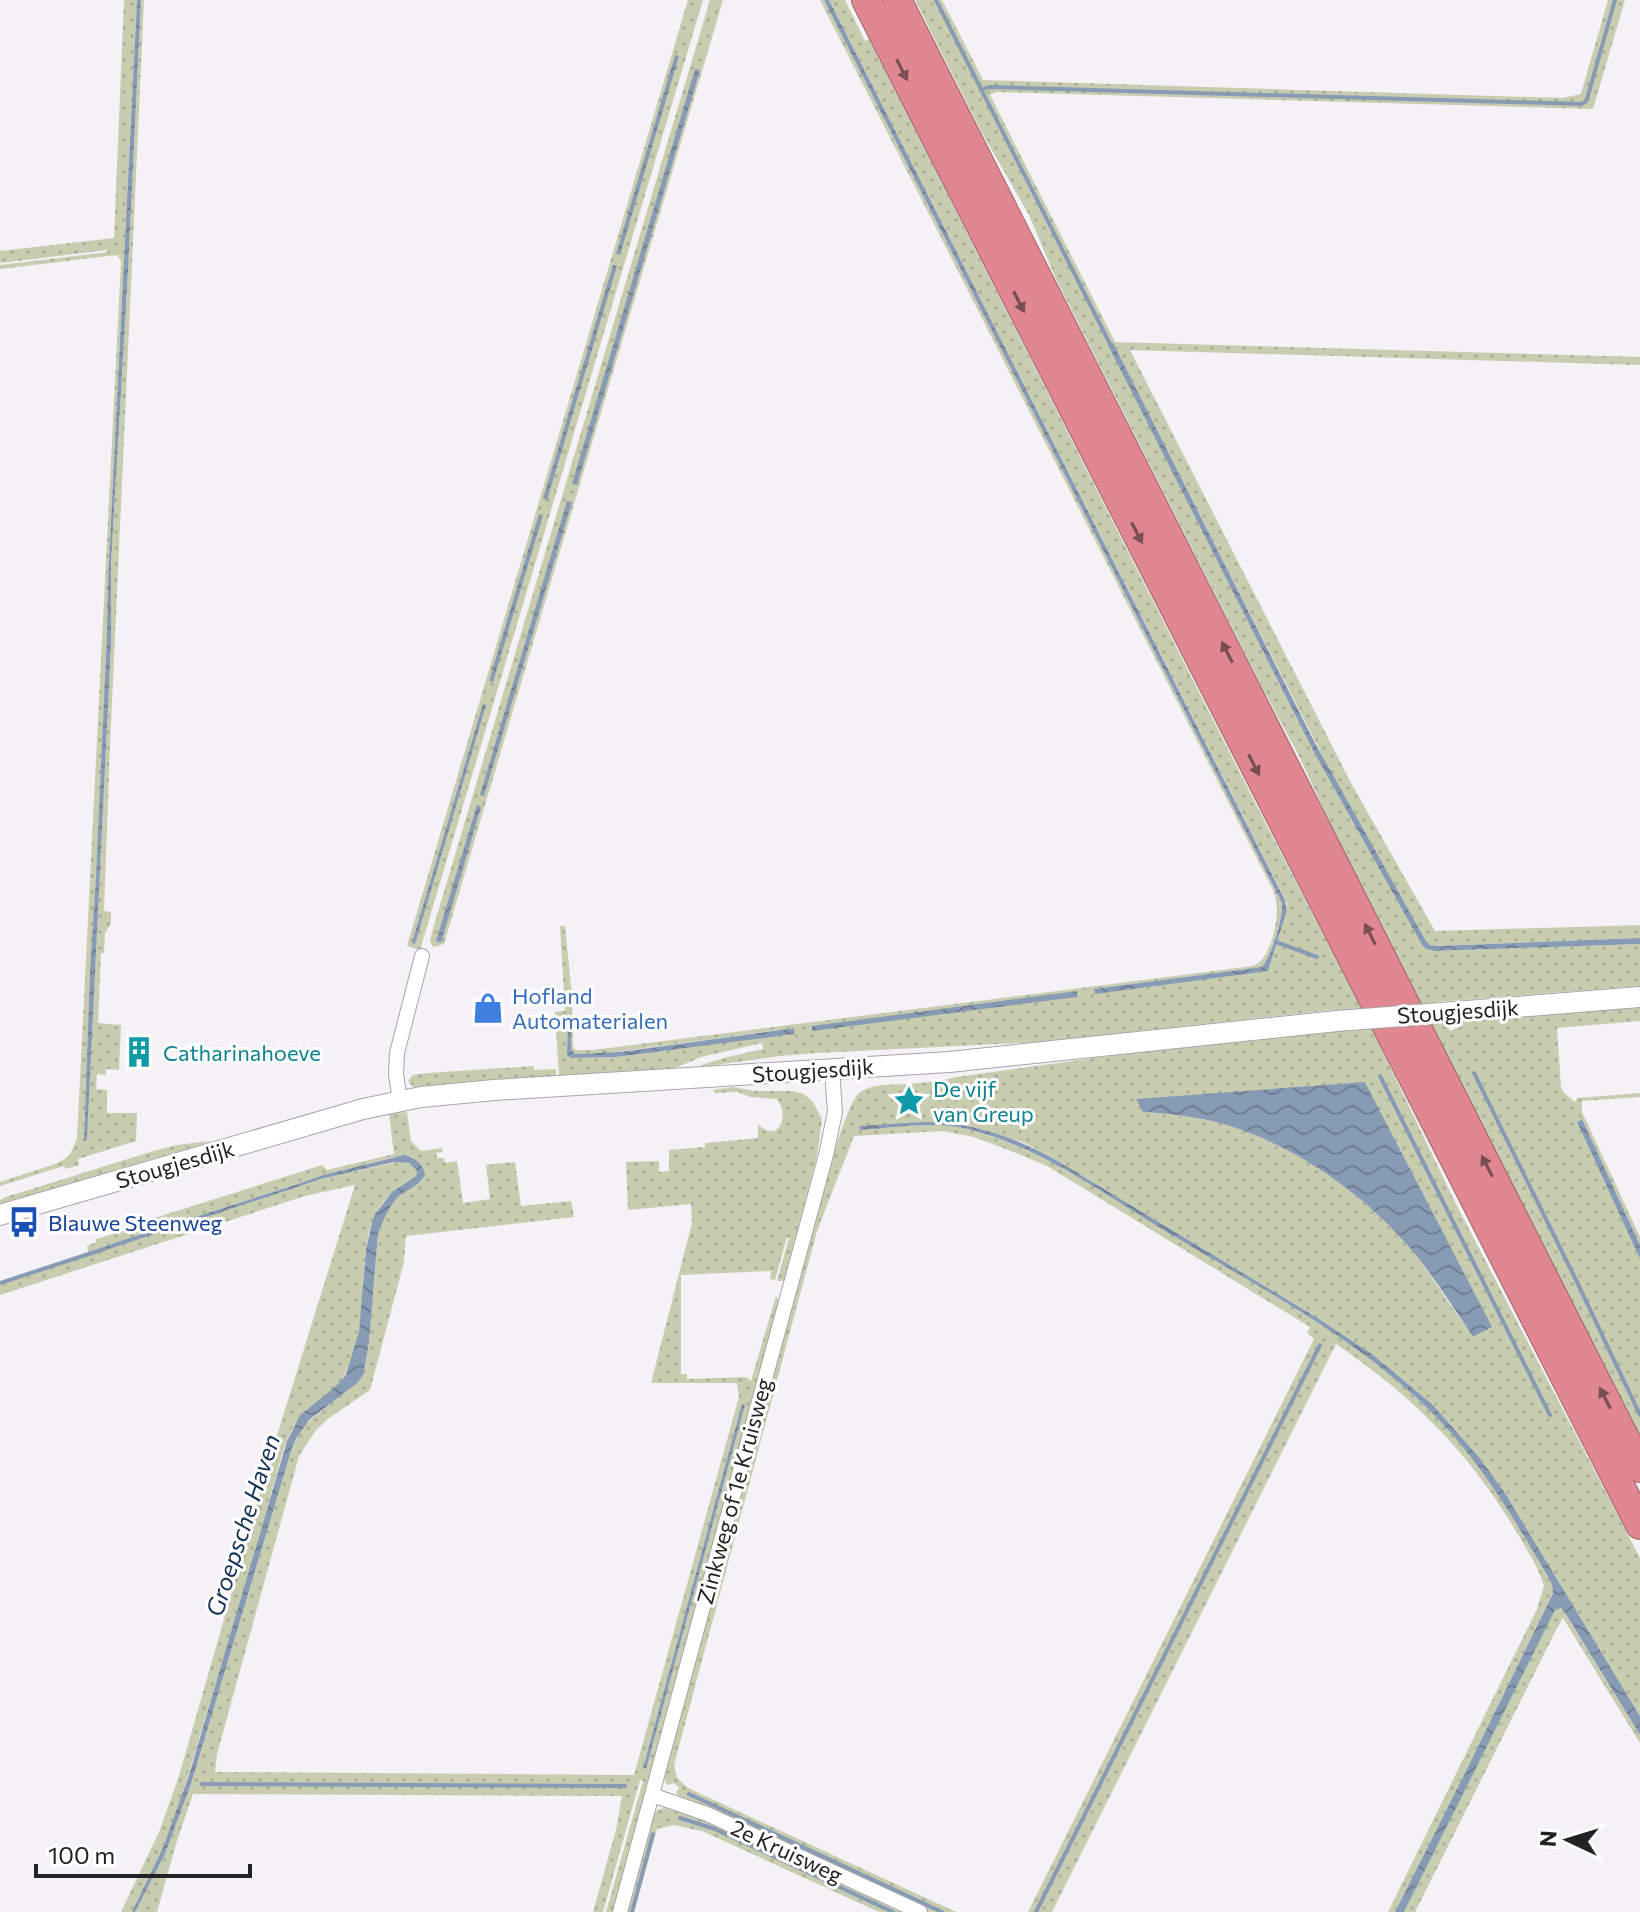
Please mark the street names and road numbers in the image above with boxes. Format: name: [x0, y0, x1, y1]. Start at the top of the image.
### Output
street label: Stougjesdijk: [1396, 993, 1520, 1029]
street label: Stougjesdijk: [751, 1052, 875, 1088]
street label: Stougjesdijk: [113, 1134, 237, 1194]
street label: Zinkweg of 1e Kruisweg: [691, 1375, 777, 1607]
street label: 2e Kruisweg: [727, 1813, 847, 1889]

